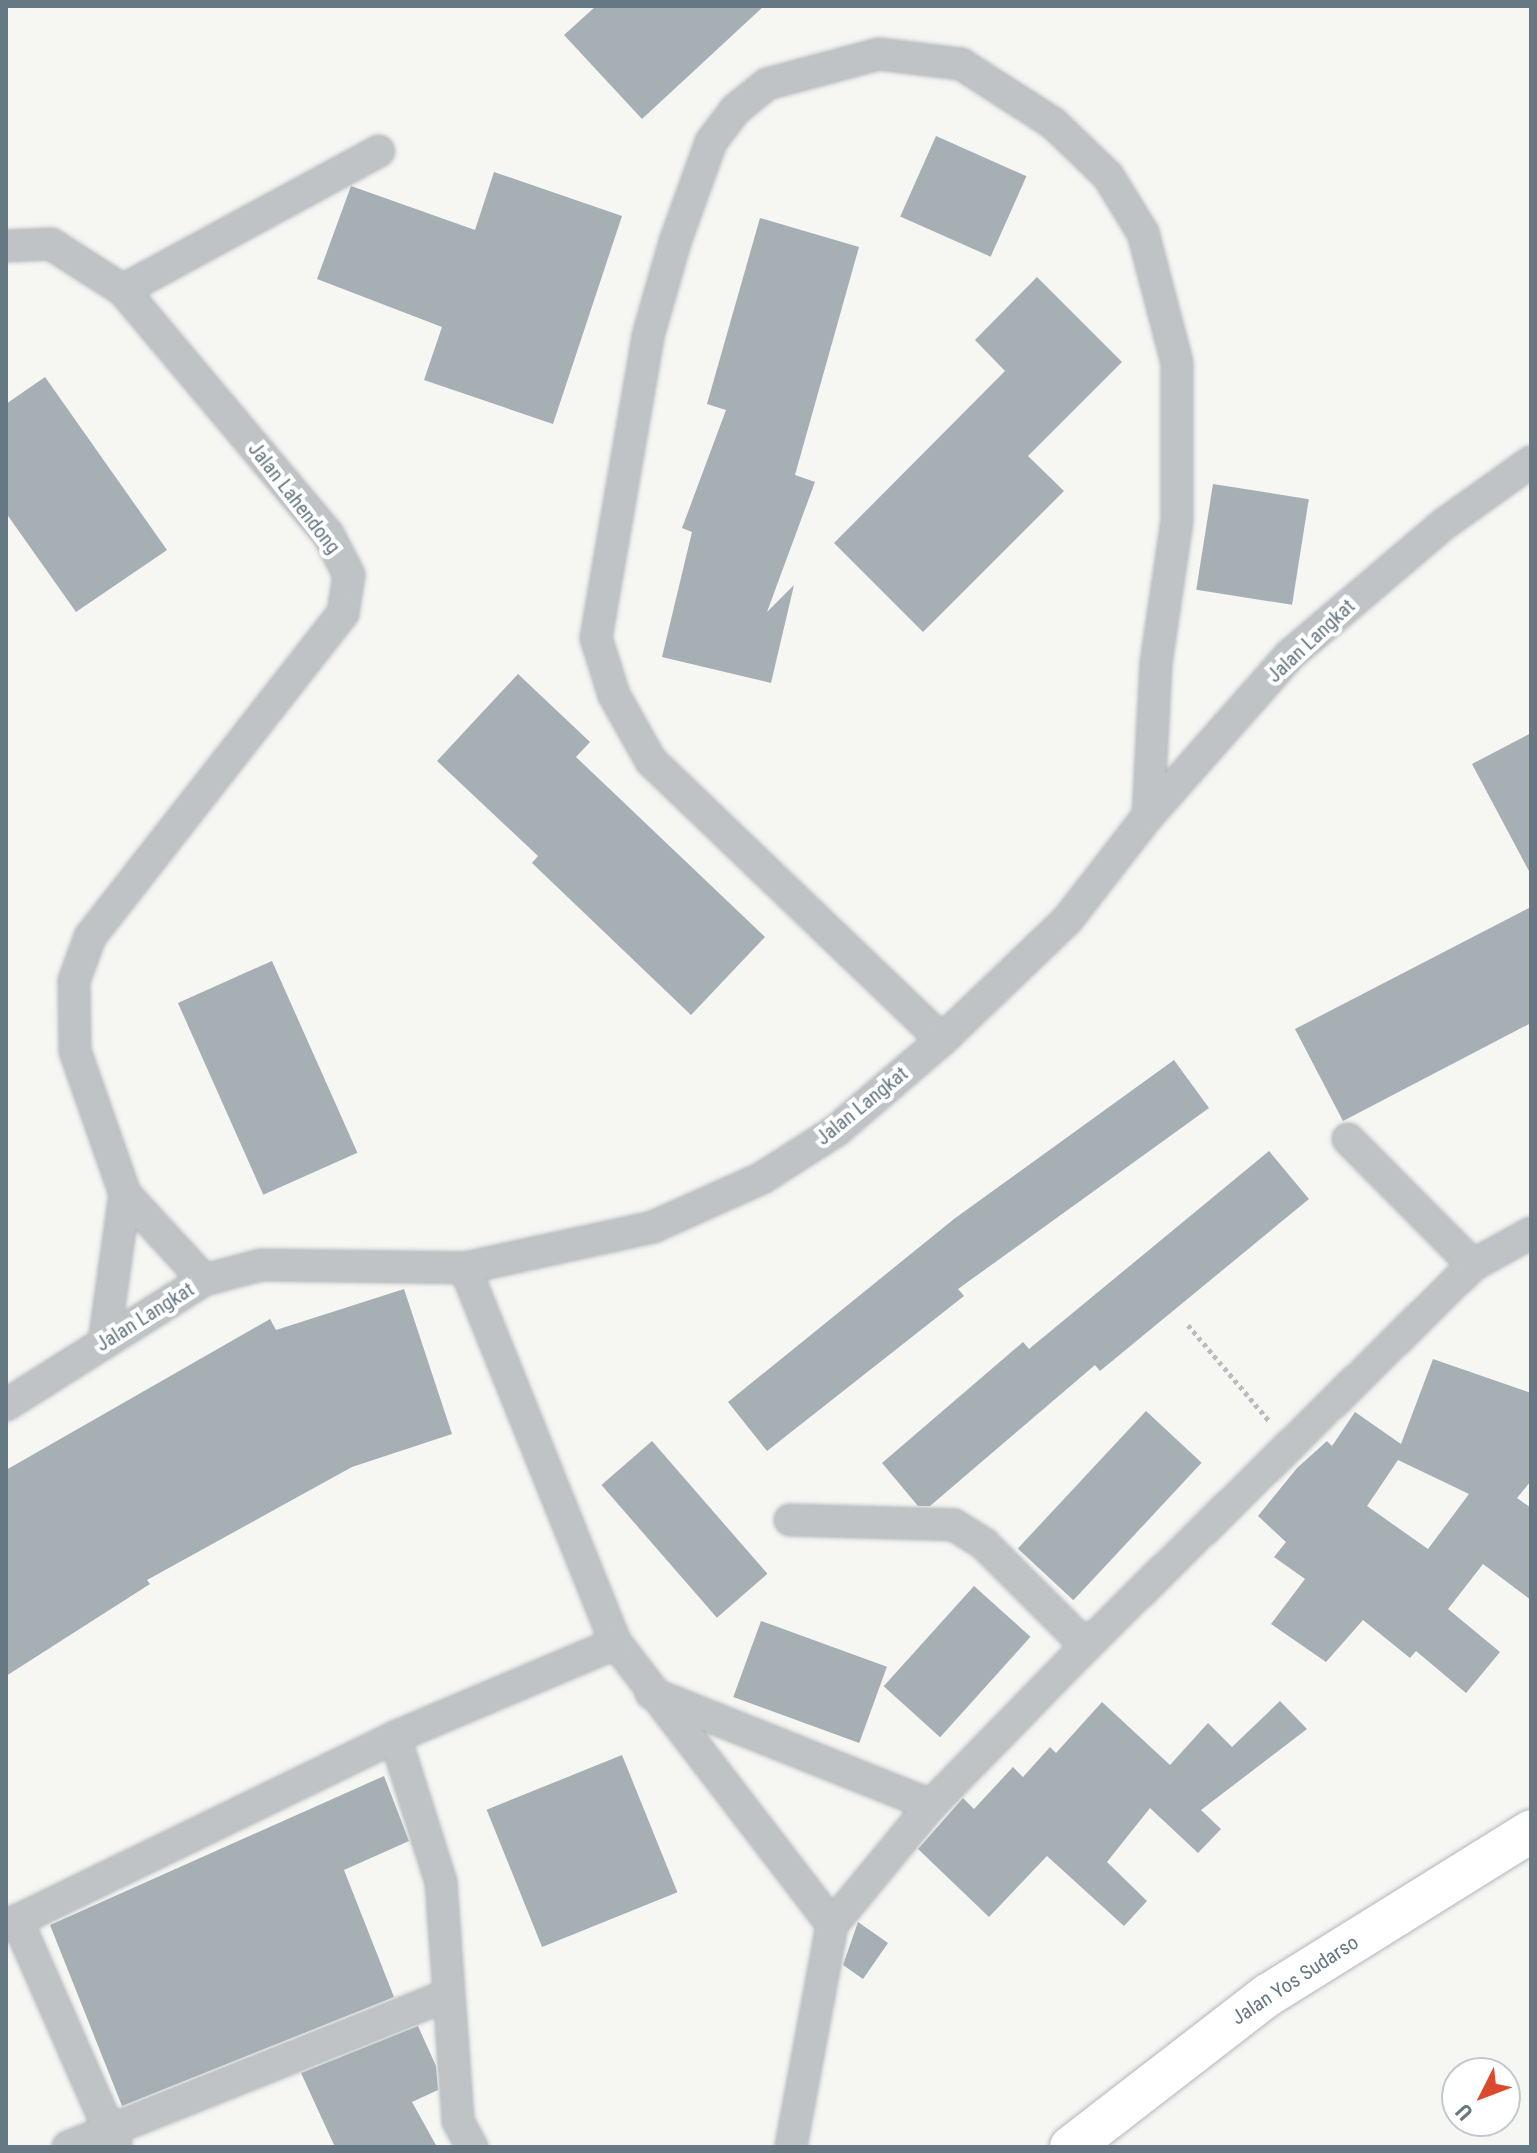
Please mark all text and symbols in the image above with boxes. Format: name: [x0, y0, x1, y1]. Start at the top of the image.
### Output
street label: Jalan Lahendong: [243, 437, 345, 559]
street label: Jalan Langkat: [1262, 594, 1360, 688]
street label: Jalan Langkat: [811, 1062, 913, 1150]
street label: Jalan Langkat: [92, 1277, 198, 1357]
street label: Jalan Yos Sudarso: [1227, 1930, 1363, 2030]
north arrow: [1441, 2057, 1521, 2137]
text: U: [1451, 2099, 1478, 2125]

